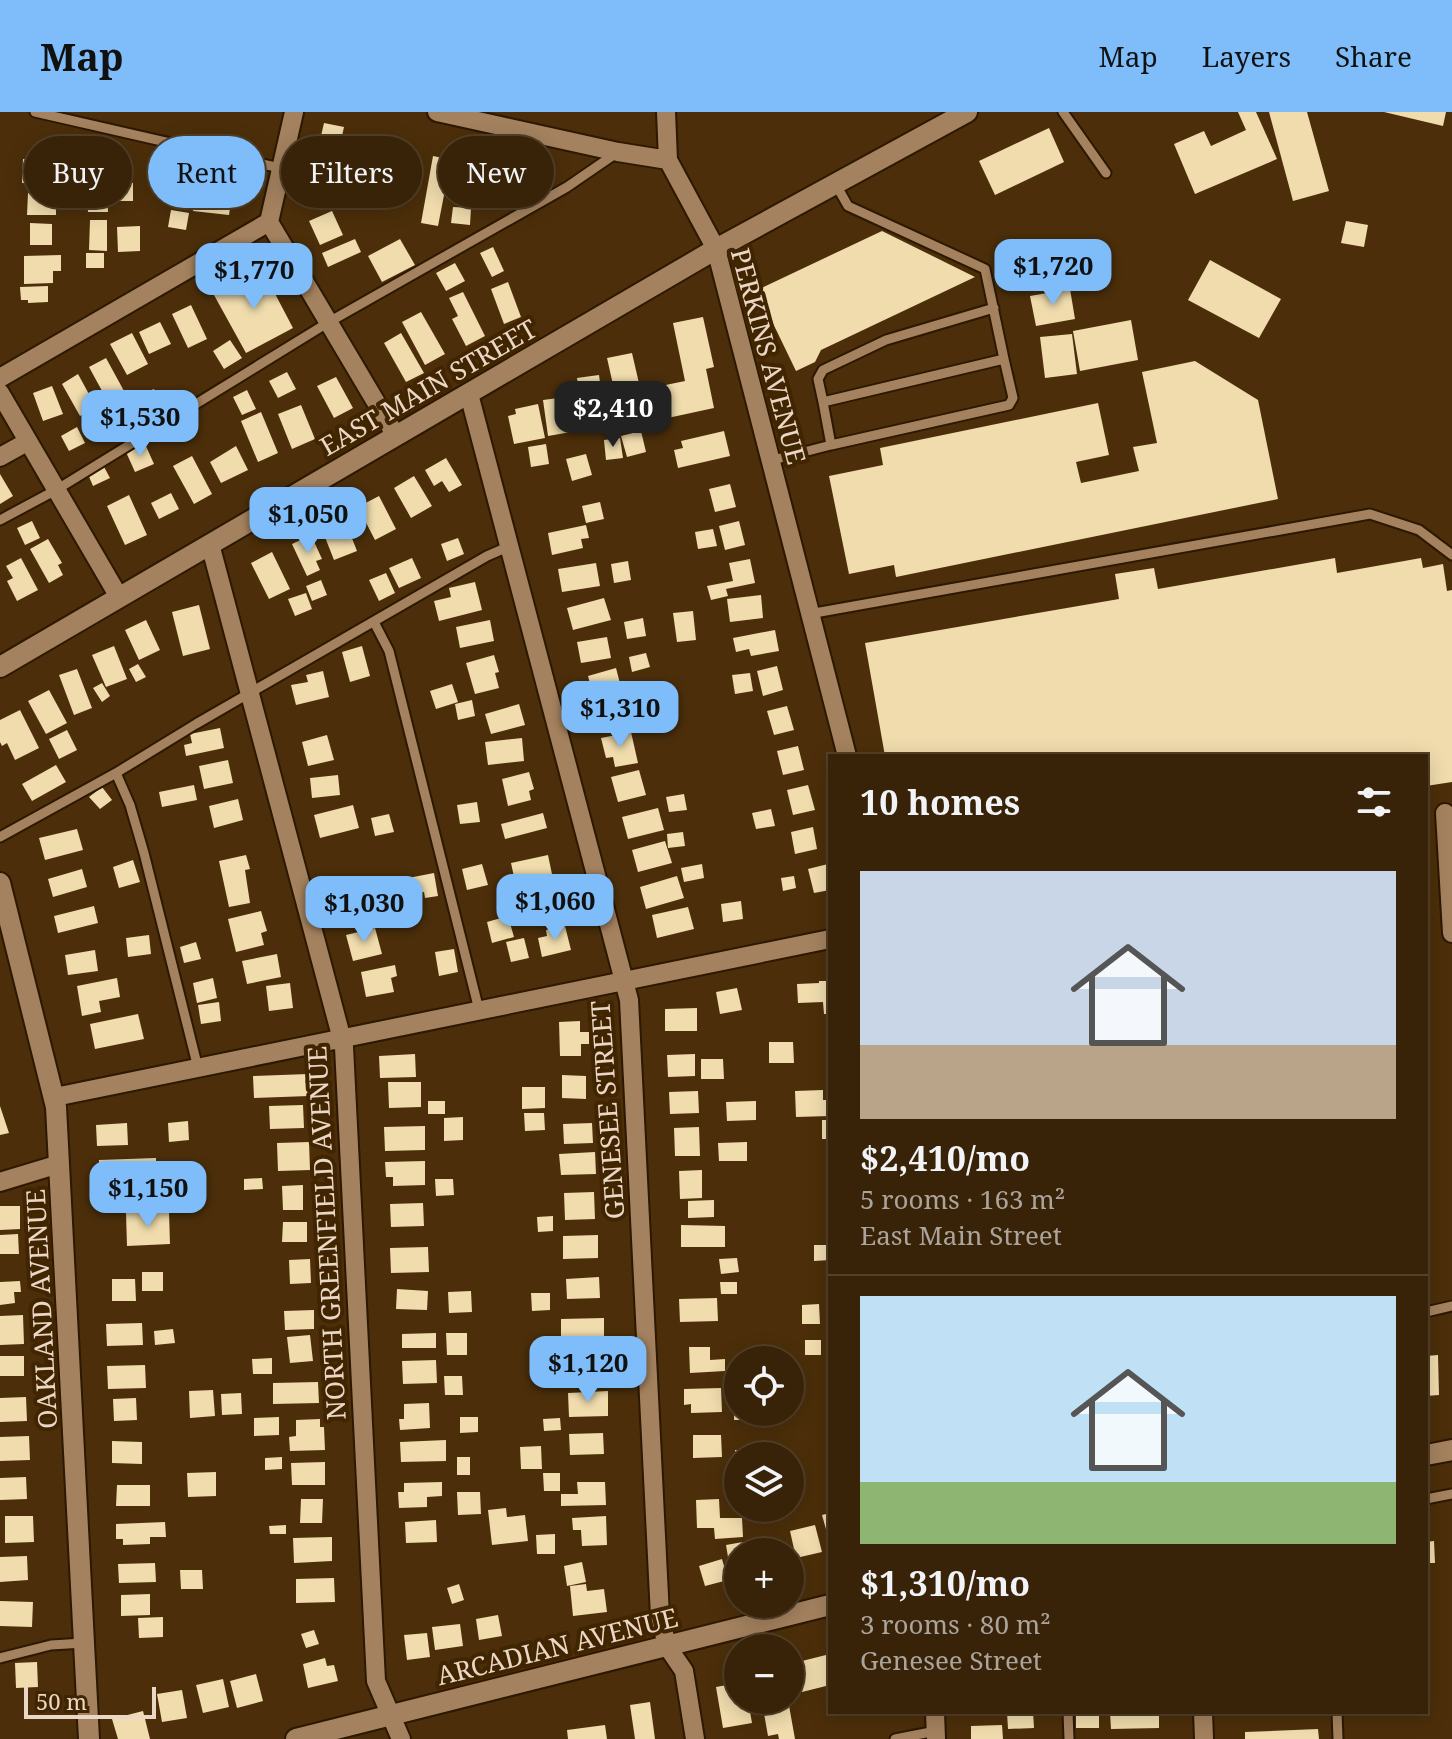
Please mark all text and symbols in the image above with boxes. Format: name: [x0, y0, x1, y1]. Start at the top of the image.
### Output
text: Map: [40, 30, 124, 82]
text: Map: [1099, 37, 1158, 75]
text: Layers: [1202, 37, 1291, 75]
text: Share: [1335, 37, 1412, 75]
chip: Buy: [24, 136, 132, 208]
chip: Rent: [148, 136, 265, 208]
chip: Filters: [281, 136, 422, 208]
chip: New: [438, 136, 554, 208]
pin: $1,720: [988, 239, 1118, 307]
pin: $1,770: [189, 243, 319, 311]
street label: PERKINS AVENUE: [723, 244, 815, 468]
text: $1,720: [1012, 247, 1094, 283]
text: $1,770: [213, 251, 295, 287]
street label: EAST MAIN STREET: [313, 310, 543, 464]
pin: $2,410: [548, 381, 678, 449]
text: $2,410: [572, 389, 654, 425]
pin: $1,530: [75, 390, 205, 458]
text: $1,530: [99, 398, 181, 434]
pin: $1,050: [243, 487, 373, 555]
text: $1,050: [267, 495, 349, 531]
pin: $1,310: [555, 681, 685, 749]
text: $1,310: [579, 689, 661, 725]
text: 10 homes: [860, 779, 1020, 825]
icon: filters: [1352, 780, 1396, 824]
pin: $1,060: [490, 874, 620, 942]
pin: $1,030: [299, 876, 429, 944]
text: $1,060: [514, 882, 596, 918]
text: $1,030: [323, 884, 405, 920]
icon: home: [1056, 923, 1200, 1067]
street label: GENESEE STREET: [581, 999, 633, 1221]
street label: NORTH GREENFIELD AVENUE: [298, 1045, 354, 1421]
text: $2,410/mo: [860, 1135, 1030, 1181]
pin: $1,150: [83, 1161, 213, 1229]
text: $1,150: [107, 1169, 189, 1205]
text: 5 rooms · 163 m²: [860, 1181, 1065, 1217]
street label: OAKLAND AVENUE: [17, 1188, 65, 1430]
text: East Main Street: [860, 1217, 1062, 1253]
pin: $1,120: [523, 1336, 653, 1404]
text: $1,120: [547, 1344, 629, 1380]
map controls: [724, 1346, 804, 1714]
button: locate: [724, 1346, 804, 1426]
icon: home: [1056, 1348, 1200, 1492]
button: layers: [724, 1442, 804, 1522]
button: +: [724, 1538, 804, 1618]
text: $1,310/mo: [860, 1560, 1030, 1606]
street label: ARCADIAN AVENUE: [433, 1599, 681, 1693]
text: 3 rooms · 80 m²: [860, 1606, 1051, 1642]
button: −: [724, 1634, 804, 1714]
text: Genesee Street: [860, 1642, 1042, 1678]
scale bar: [24, 1683, 156, 1719]
text: 50 m: [36, 1686, 87, 1716]

